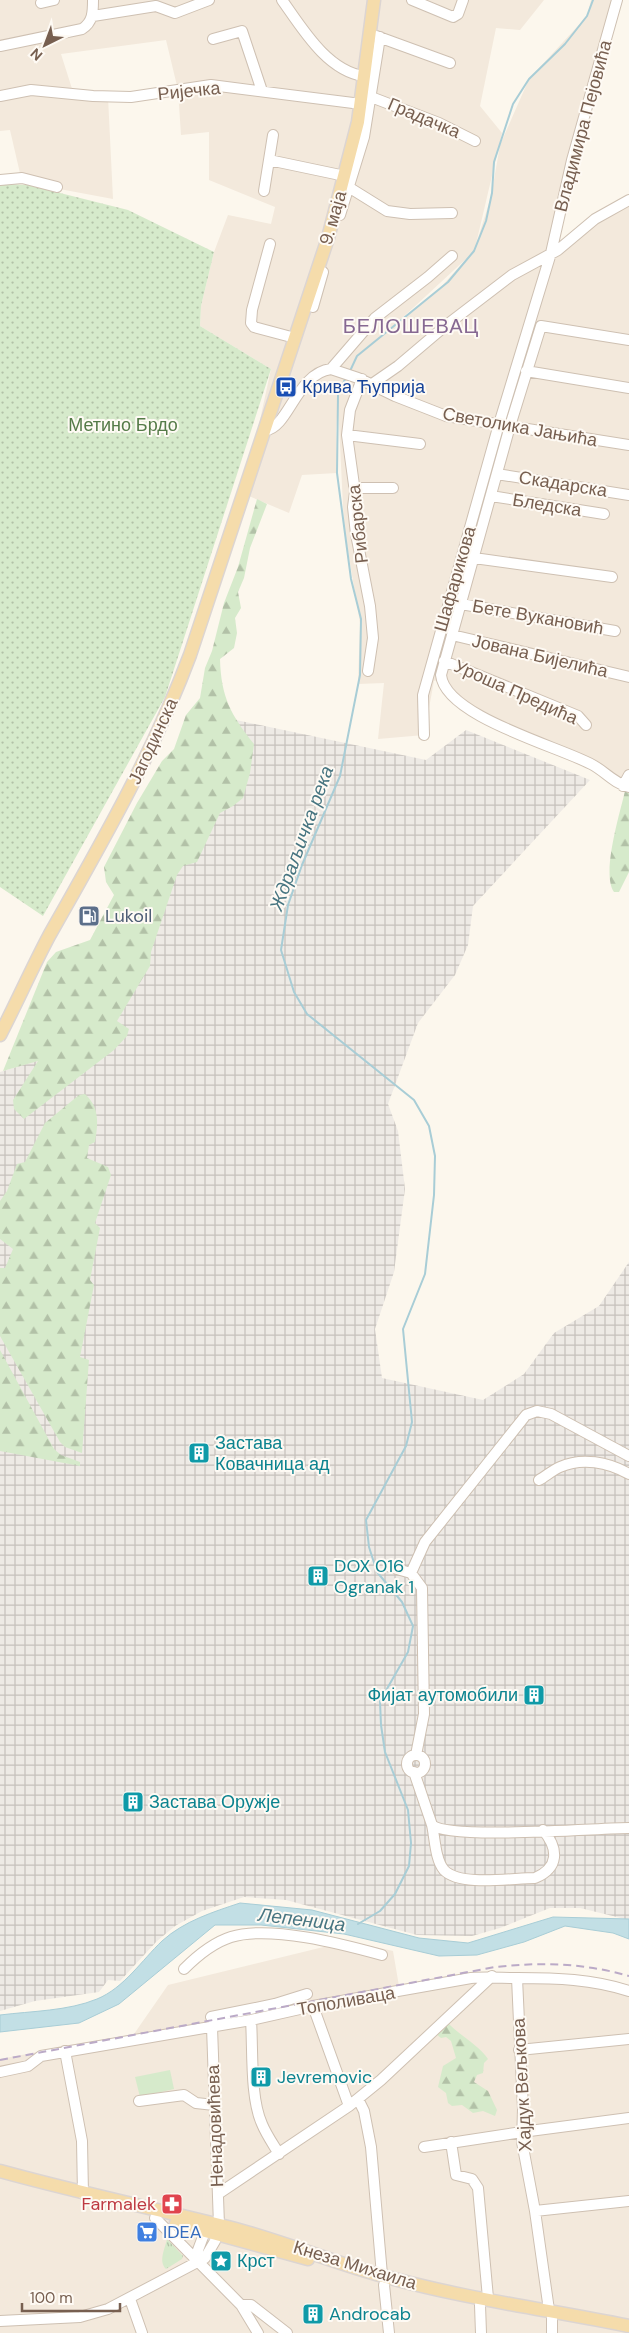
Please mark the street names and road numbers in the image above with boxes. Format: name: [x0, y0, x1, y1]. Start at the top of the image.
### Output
street label: Владимира Пејовића: [549, 37, 618, 215]
street label: Ријечка: [156, 76, 223, 106]
street label: Градачка: [384, 92, 465, 144]
street label: 9. маја: [314, 187, 352, 248]
street label: Светолика Јањића: [441, 402, 600, 453]
street label: Скадарска: [517, 465, 610, 503]
street label: Рибарска: [342, 482, 374, 565]
street label: Бледска: [511, 488, 584, 522]
street label: Шафарикова: [428, 522, 482, 635]
street label: Бете Вукановић: [471, 594, 605, 640]
street label: Јована Бијелића: [470, 629, 611, 684]
street label: Уроша Предића: [450, 654, 583, 730]
street label: Јагодинска: [123, 693, 184, 788]
street label: Тополиваца: [295, 1980, 398, 2021]
street label: Хајдук Вељкова: [506, 2016, 537, 2153]
street label: Ненадовићева: [201, 2063, 229, 2188]
street label: Кнеза Михаила: [291, 2235, 420, 2295]

